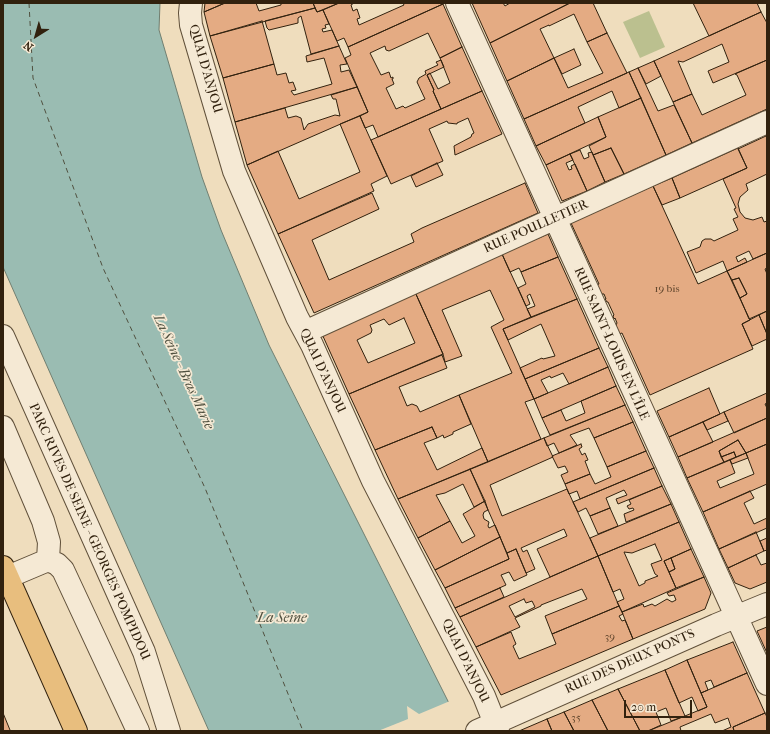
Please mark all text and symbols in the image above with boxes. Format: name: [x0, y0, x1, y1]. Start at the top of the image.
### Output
north arrow: [16, 16, 56, 56]
street label: QUAI D'ANJOU: [185, 23, 225, 115]
text: N: [21, 38, 36, 54]
street label: RUE POULLETIER: [481, 197, 591, 257]
street label: RUE SAINT-LOUIS EN L'ÎLE: [570, 265, 652, 423]
house number: 19 bis: [654, 282, 680, 296]
water label: La Seine - Bras Marie: [149, 312, 217, 432]
street label: QUAI D'ANJOU: [296, 326, 348, 416]
street label: PARC RIVES DE SEINE - GEORGES POMPIDOU: [25, 401, 153, 663]
water label: La Seine: [257, 611, 307, 627]
street label: QUAI D'ANJOU: [438, 616, 492, 706]
street label: RUE DES DEUX PONTS: [562, 626, 698, 698]
house number: 39: [605, 630, 615, 644]
scale bar: [626, 692, 694, 718]
text: 20 m: [631, 700, 656, 714]
house number: 35: [571, 711, 581, 725]

